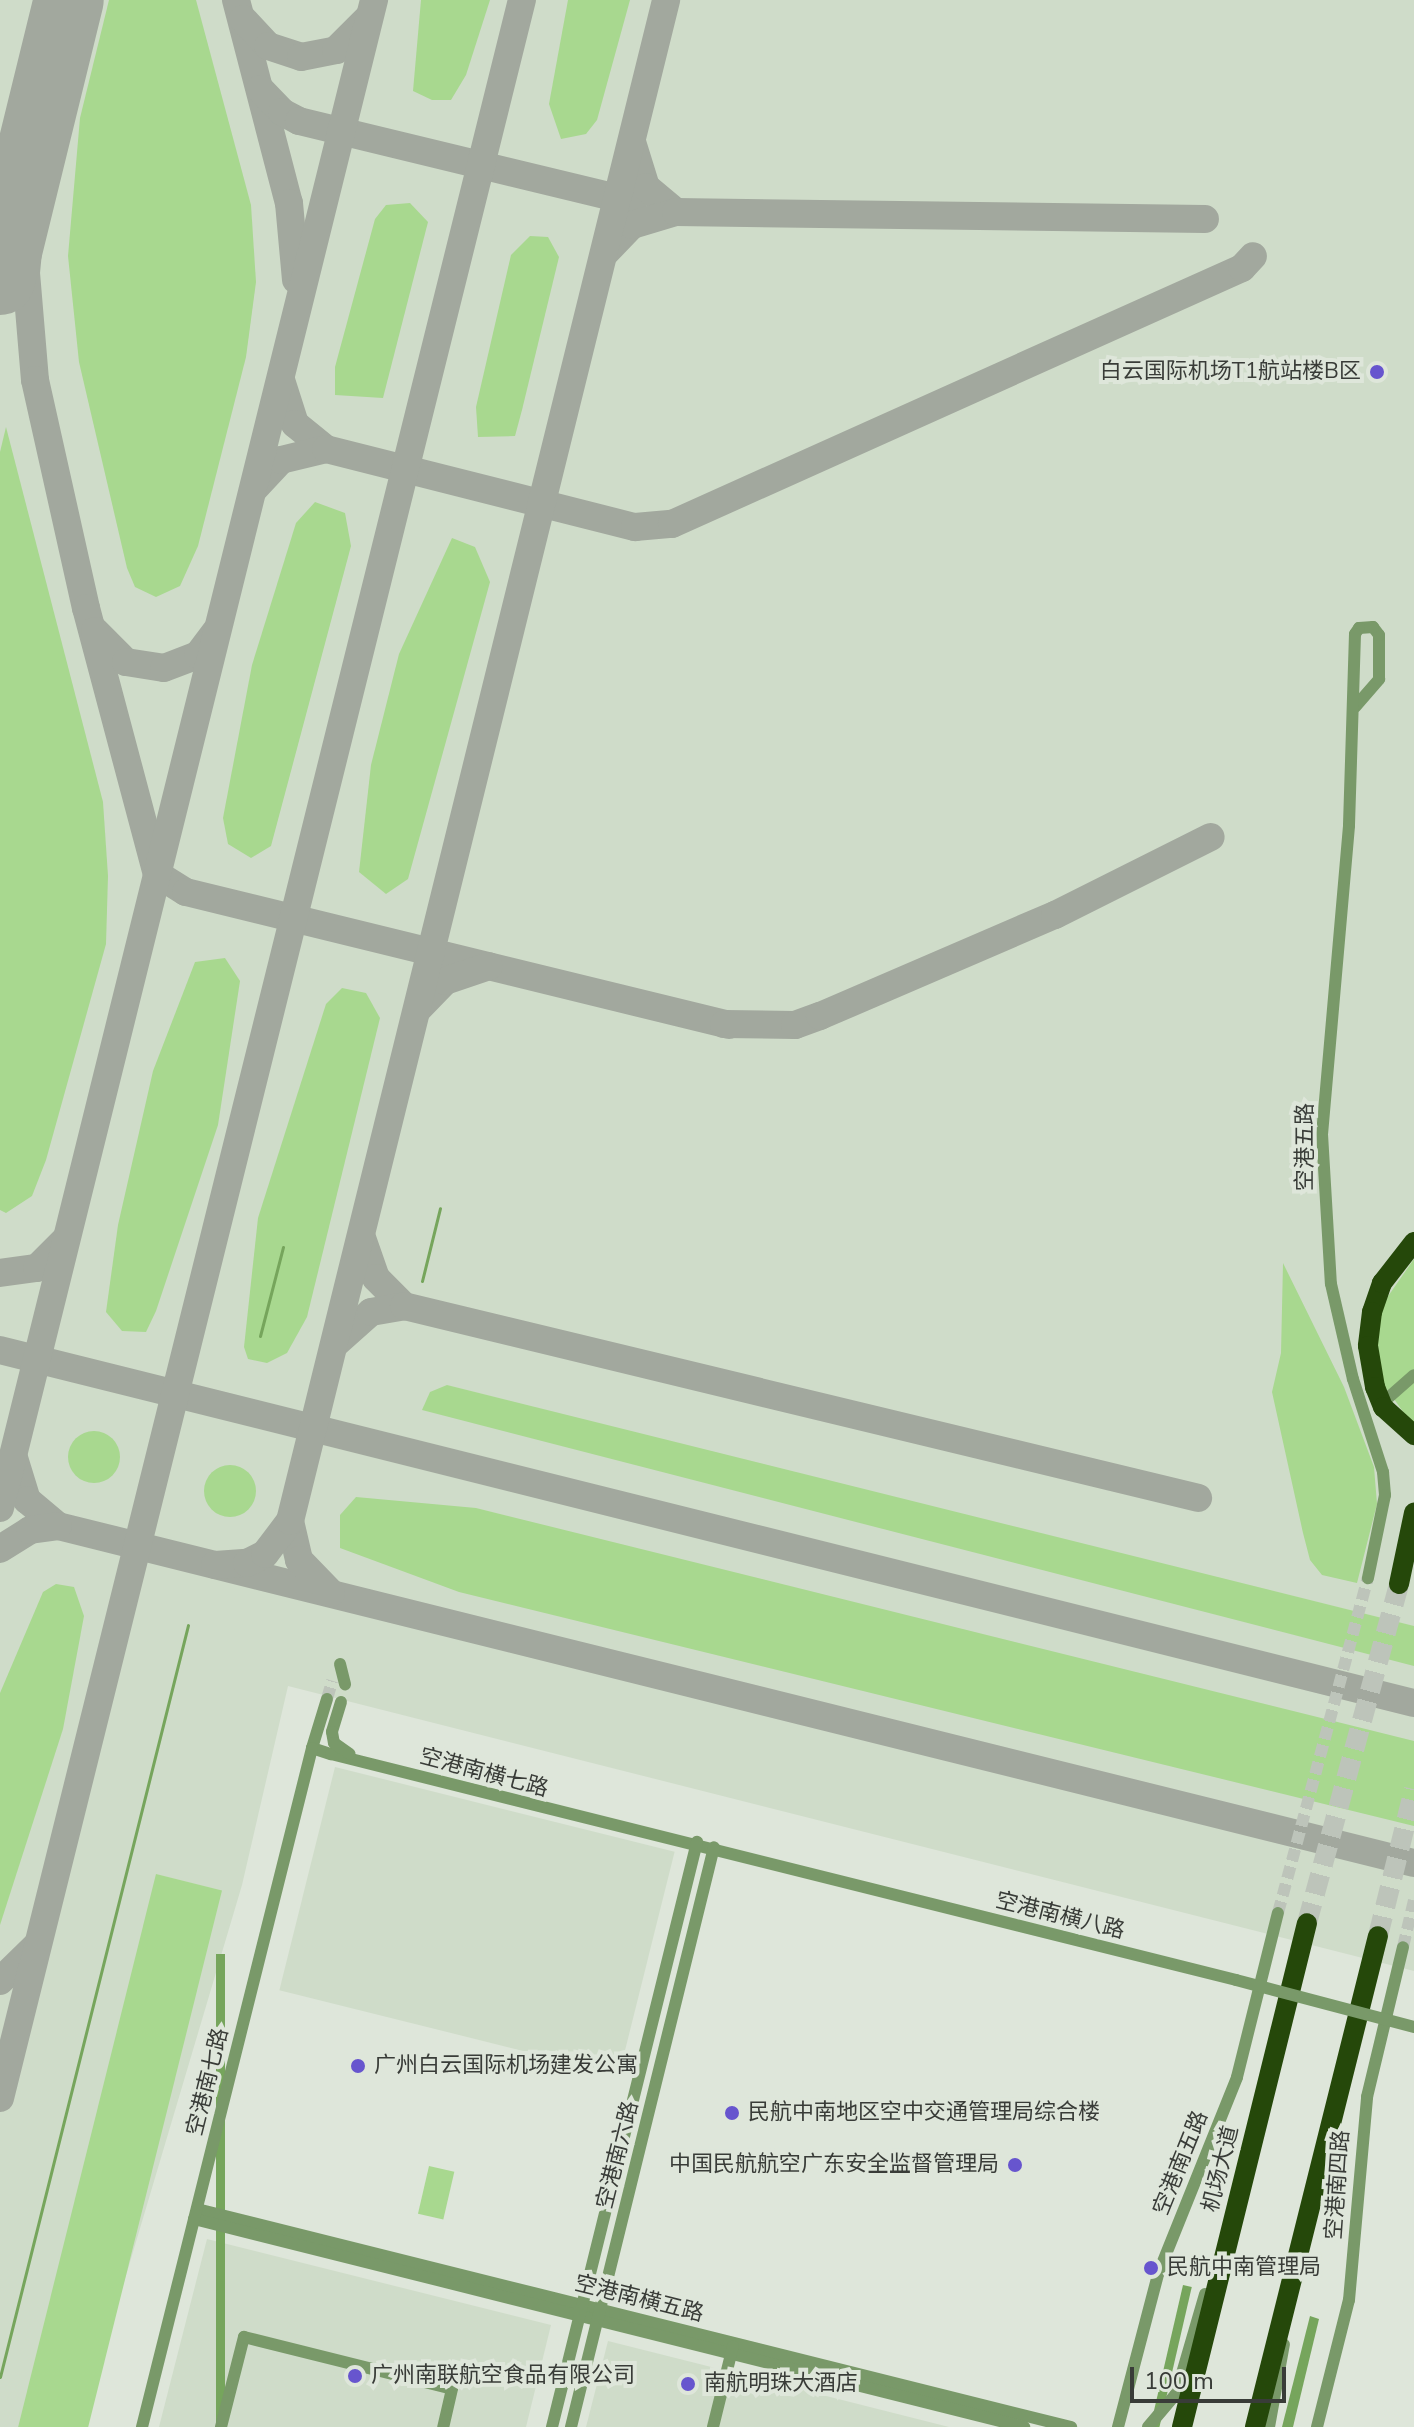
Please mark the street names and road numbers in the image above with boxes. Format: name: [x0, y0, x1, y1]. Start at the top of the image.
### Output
street label: 空港五路: [1293, 1103, 1319, 1191]
street label: 空港南横七路: [417, 1743, 551, 1803]
street label: 空港南横八路: [993, 1887, 1127, 1945]
street label: 空港南七路: [182, 2025, 234, 2139]
street label: 空港南六路: [592, 2098, 644, 2212]
street label: 空港南五路: [1148, 2107, 1214, 2219]
street label: 机场大道: [1198, 2123, 1244, 2215]
street label: 空港南四路: [1321, 2129, 1355, 2241]
street label: 空港南横五路: [572, 2270, 706, 2328]

